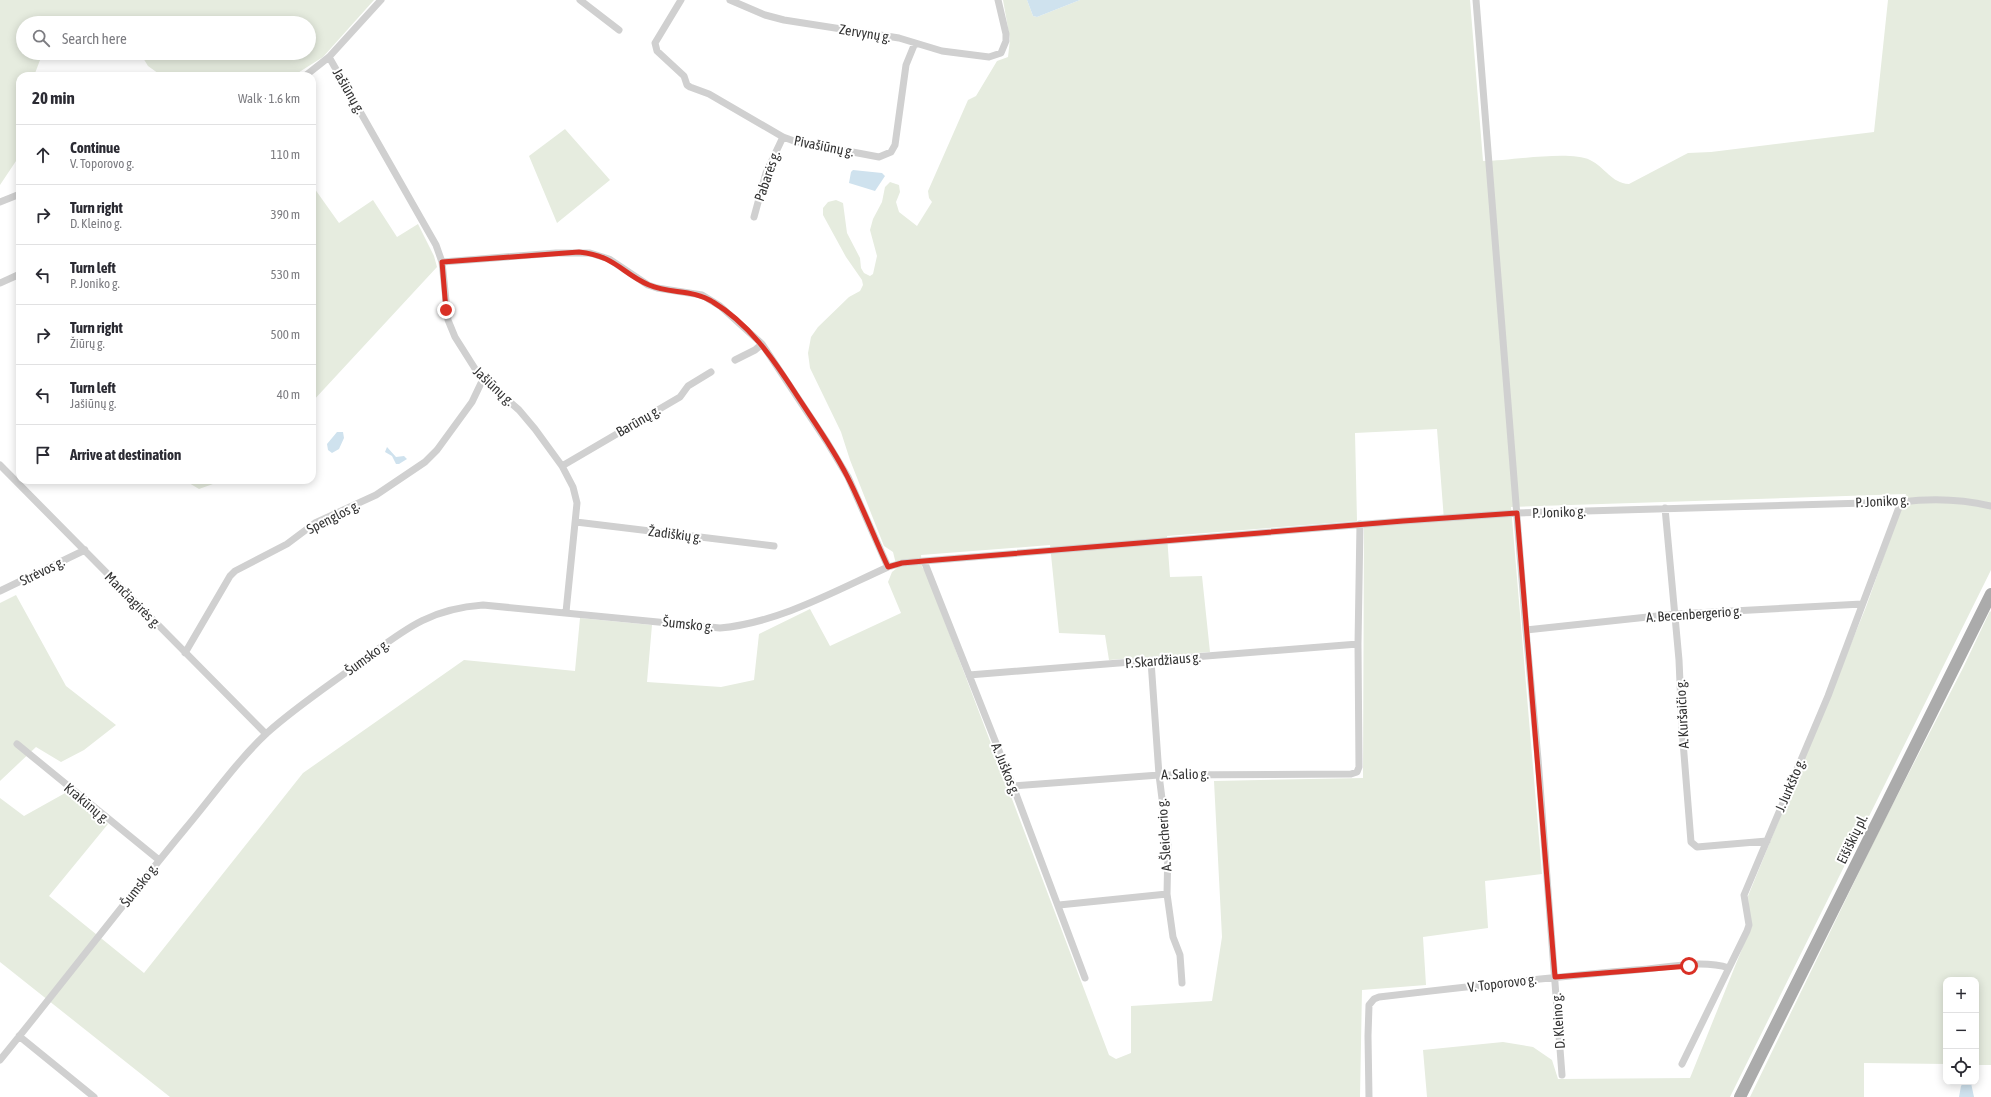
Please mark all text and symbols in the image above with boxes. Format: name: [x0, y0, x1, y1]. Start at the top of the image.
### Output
search box: [16, 16, 316, 60]
street label: Zervynų g.: [838, 21, 892, 45]
icon: search: [30, 27, 52, 49]
text: Search here: [62, 30, 127, 47]
street label: Jašiūnų g.: [330, 65, 368, 117]
text: 20 min: [32, 88, 75, 108]
text: Walk · 1.6 km: [238, 91, 300, 106]
street label: Pivašiūnų g.: [793, 132, 855, 160]
text: Continue: [70, 139, 120, 156]
icon: ahead: [32, 144, 54, 166]
text: 110 m: [271, 147, 300, 162]
street label: Pabarės g.: [751, 149, 783, 203]
text: V. Toporovo g.: [70, 156, 134, 171]
text: Turn right: [70, 199, 123, 216]
icon: right: [32, 204, 54, 226]
text: 390 m: [271, 207, 300, 222]
text: D. Kleino g.: [70, 216, 122, 231]
text: Turn left: [70, 259, 116, 276]
icon: left: [32, 264, 54, 286]
text: 530 m: [271, 267, 300, 282]
text: P. Joniko g.: [70, 276, 120, 291]
route end: [437, 301, 455, 319]
text: Turn right: [70, 319, 123, 336]
icon: right: [32, 324, 54, 346]
text: 500 m: [271, 327, 300, 342]
text: Žiūrų g.: [70, 336, 105, 351]
street label: Jašiūnų g.: [470, 363, 518, 409]
text: Turn left: [70, 379, 116, 396]
icon: left: [32, 384, 54, 406]
text: 40 m: [277, 387, 300, 402]
text: Jašiūnų g.: [70, 396, 116, 411]
street label: Barūnų g.: [613, 402, 663, 440]
icon: arrive: [32, 444, 54, 466]
text: Arrive at destination: [70, 446, 181, 463]
street label: P. Joniko g.: [1855, 492, 1909, 510]
street label: Spenglos g.: [304, 497, 362, 537]
street label: P. Joniko g.: [1532, 503, 1586, 521]
street label: Žadiškių g.: [647, 523, 703, 545]
street label: Strėvos g.: [17, 553, 67, 589]
street label: Mančiagirės g.: [102, 569, 164, 631]
street label: A. Becenbergerio g.: [1646, 603, 1742, 625]
street label: Šumsko g.: [662, 613, 714, 635]
street label: Šumsko g.: [342, 636, 392, 678]
street label: P. Skardžiaus g.: [1124, 649, 1202, 671]
street label: A. Kuršaičio g.: [1672, 679, 1692, 749]
street label: A. Juškos g.: [988, 740, 1024, 798]
street label: J. Jurkšto g.: [1772, 756, 1808, 814]
street label: A. Salio g.: [1161, 766, 1209, 782]
street label: Krakūnų g.: [61, 779, 113, 827]
street label: A. Šleicherio g.: [1153, 798, 1175, 872]
street label: Eišiškių pl.: [1833, 812, 1871, 866]
street label: Šumsko g.: [117, 860, 161, 910]
route start: [1680, 957, 1698, 975]
street label: V. Toporovo g.: [1467, 971, 1537, 995]
map controls: [1943, 977, 1979, 1085]
button: +: [1943, 977, 1979, 1013]
street label: D. Kleino g.: [1548, 993, 1568, 1049]
button: −: [1943, 1013, 1979, 1049]
button: locate: [1943, 1049, 1979, 1085]

